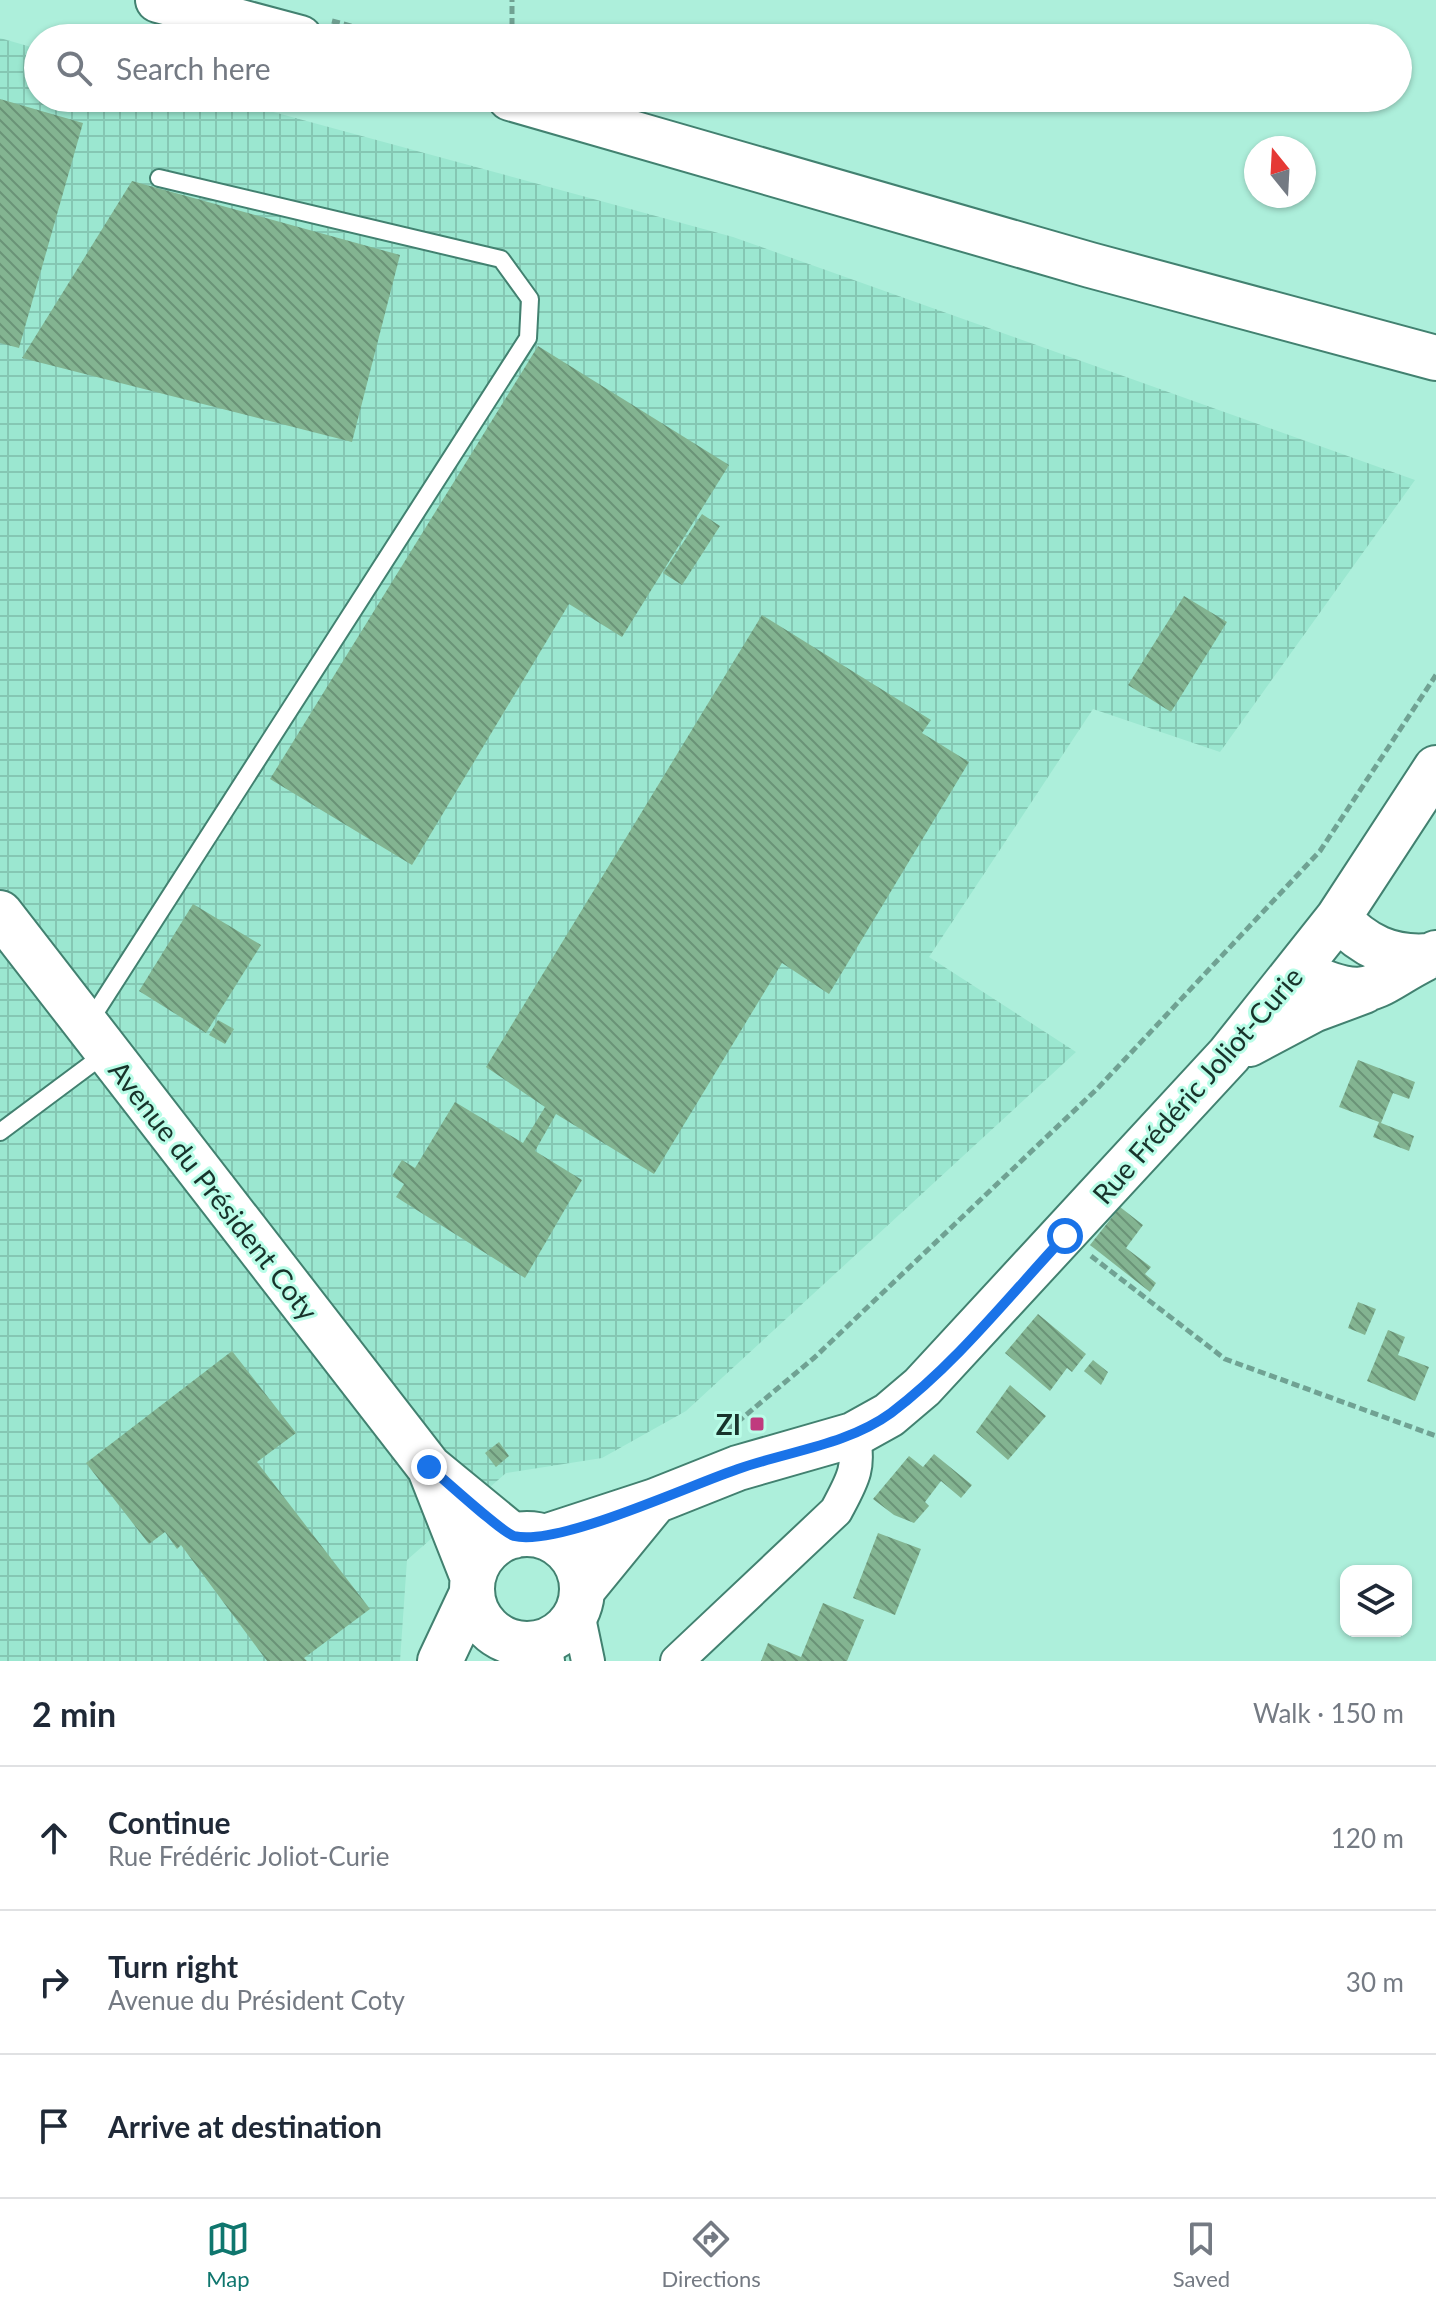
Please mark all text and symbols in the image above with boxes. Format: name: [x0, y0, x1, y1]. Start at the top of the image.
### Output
search box: [24, 24, 1412, 112]
icon: search: [52, 46, 96, 90]
text: Search here: [116, 50, 271, 86]
north arrow: [1244, 136, 1316, 208]
street label: Rue Frédéric Joliot-Curie: [1085, 959, 1309, 1211]
street label: Avenue du Président Coty: [102, 1054, 326, 1327]
route start: [1047, 1218, 1083, 1254]
place label: ZI: [716, 1407, 741, 1441]
marker: ZI: [748, 1415, 766, 1433]
route end: [411, 1449, 447, 1485]
map controls: [1340, 1565, 1412, 1637]
button: layers: [1340, 1565, 1412, 1637]
text: 2 min: [32, 1693, 116, 1734]
text: Walk · 150 m: [1253, 1697, 1404, 1729]
text: Continue: [108, 1804, 231, 1840]
icon: ahead: [32, 1816, 76, 1860]
text: 120 m: [1331, 1822, 1404, 1854]
text: Rue Frédéric Joliot-Curie: [108, 1840, 389, 1872]
text: Turn right: [108, 1948, 238, 1984]
icon: right: [32, 1960, 76, 2004]
text: 30 m: [1346, 1966, 1404, 1998]
text: Avenue du Président Coty: [108, 1984, 405, 2016]
icon: arrive: [32, 2104, 76, 2148]
text: Arrive at destination: [108, 2108, 382, 2144]
tab: Map: [206, 2217, 250, 2292]
tab: Directions: [662, 2217, 761, 2292]
tab: Saved: [1173, 2217, 1230, 2292]

